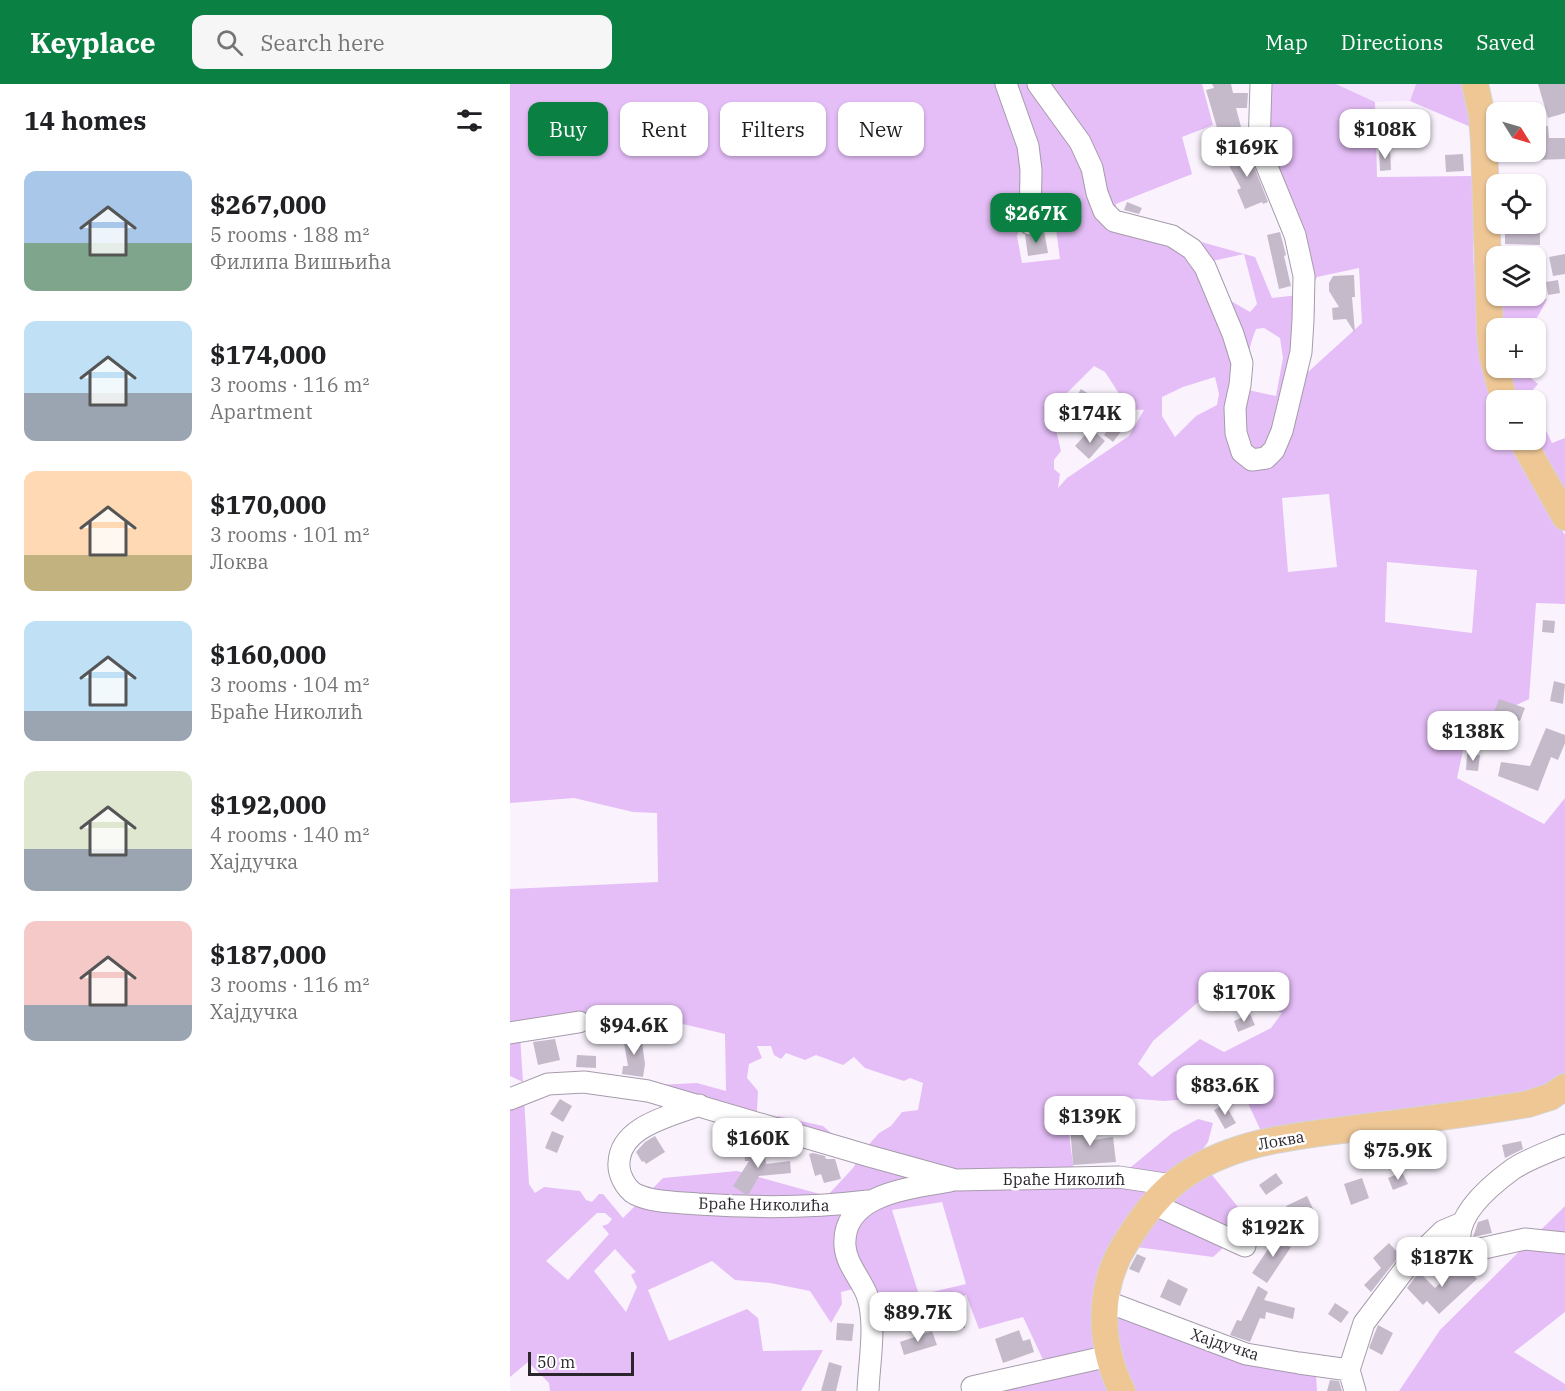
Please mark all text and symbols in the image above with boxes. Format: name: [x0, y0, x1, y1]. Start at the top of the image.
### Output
search box: [192, 15, 612, 69]
text: Keyplace: [30, 24, 156, 61]
icon: search: [213, 26, 246, 59]
text: Search here: [261, 28, 385, 57]
text: Map: [1265, 28, 1308, 56]
text: Directions: [1341, 28, 1443, 56]
text: Saved: [1476, 28, 1535, 56]
chip: Buy: [528, 102, 608, 156]
chip: Rent: [620, 102, 708, 156]
chip: Filters: [720, 102, 826, 156]
chip: New: [838, 102, 924, 156]
north arrow: [1486, 102, 1546, 162]
map controls: [1486, 102, 1546, 450]
text: 14 homes: [24, 103, 146, 137]
icon: filters: [453, 104, 486, 137]
pin: $108K: [1343, 109, 1427, 160]
text: $108K: [1353, 115, 1417, 142]
pin: $169K: [1205, 127, 1289, 178]
text: $169K: [1215, 133, 1279, 160]
button: locate: [1486, 174, 1546, 234]
text: $267,000: [210, 187, 326, 221]
pin: $267K: [994, 193, 1078, 244]
icon: home: [72, 195, 144, 267]
text: $267K: [1004, 199, 1068, 226]
text: 5 rooms · 188 m²: [210, 221, 369, 248]
button: layers: [1486, 246, 1546, 306]
text: Филипа Вишњића: [210, 248, 391, 275]
button: +: [1486, 318, 1546, 378]
text: $174,000: [210, 337, 326, 371]
icon: home: [72, 345, 144, 417]
text: 3 rooms · 116 m²: [210, 371, 369, 398]
button: −: [1486, 390, 1546, 450]
pin: $174K: [1048, 393, 1132, 444]
text: Apartment: [210, 398, 313, 425]
text: $174K: [1058, 399, 1122, 426]
text: $170,000: [210, 487, 326, 521]
icon: home: [72, 495, 144, 567]
text: 3 rooms · 101 m²: [210, 521, 369, 548]
text: Локва: [210, 548, 269, 575]
text: $160,000: [210, 637, 326, 671]
icon: home: [72, 645, 144, 717]
text: 3 rooms · 104 m²: [210, 671, 369, 698]
text: Браће Николић: [210, 698, 363, 725]
pin: $138K: [1431, 711, 1515, 762]
text: $138K: [1441, 717, 1505, 744]
text: $192,000: [210, 787, 326, 821]
icon: home: [72, 795, 144, 867]
text: 4 rooms · 140 m²: [210, 821, 369, 848]
text: Хајдучка: [210, 848, 298, 875]
text: $187,000: [210, 937, 326, 971]
icon: home: [72, 945, 144, 1017]
text: 3 rooms · 116 m²: [210, 971, 369, 998]
pin: $170K: [1202, 972, 1286, 1023]
text: $170K: [1212, 978, 1276, 1005]
text: Хајдучка: [210, 998, 298, 1025]
pin: $94.6K: [585, 1005, 683, 1056]
text: $94.6K: [600, 1011, 668, 1038]
pin: $83.6K: [1176, 1065, 1274, 1116]
text: $83.6K: [1191, 1071, 1259, 1098]
pin: $139K: [1048, 1096, 1132, 1147]
text: $139K: [1058, 1102, 1122, 1129]
pin: $160K: [716, 1118, 800, 1169]
text: $160K: [726, 1124, 790, 1151]
street label: Локва: [1256, 1126, 1306, 1154]
pin: $75.9K: [1349, 1130, 1447, 1181]
text: $75.9K: [1364, 1136, 1432, 1163]
street label: Браће Николић: [1003, 1169, 1125, 1189]
street label: Браће Николића: [698, 1193, 830, 1215]
pin: $192K: [1231, 1207, 1315, 1258]
text: $192K: [1241, 1213, 1305, 1240]
pin: $187K: [1400, 1237, 1484, 1288]
text: $187K: [1410, 1243, 1474, 1270]
pin: $89.7K: [869, 1292, 967, 1343]
text: $89.7K: [884, 1298, 952, 1325]
street label: Хајдучка: [1188, 1324, 1262, 1365]
scale bar: [528, 1349, 634, 1376]
text: 50 m: [537, 1352, 575, 1372]

